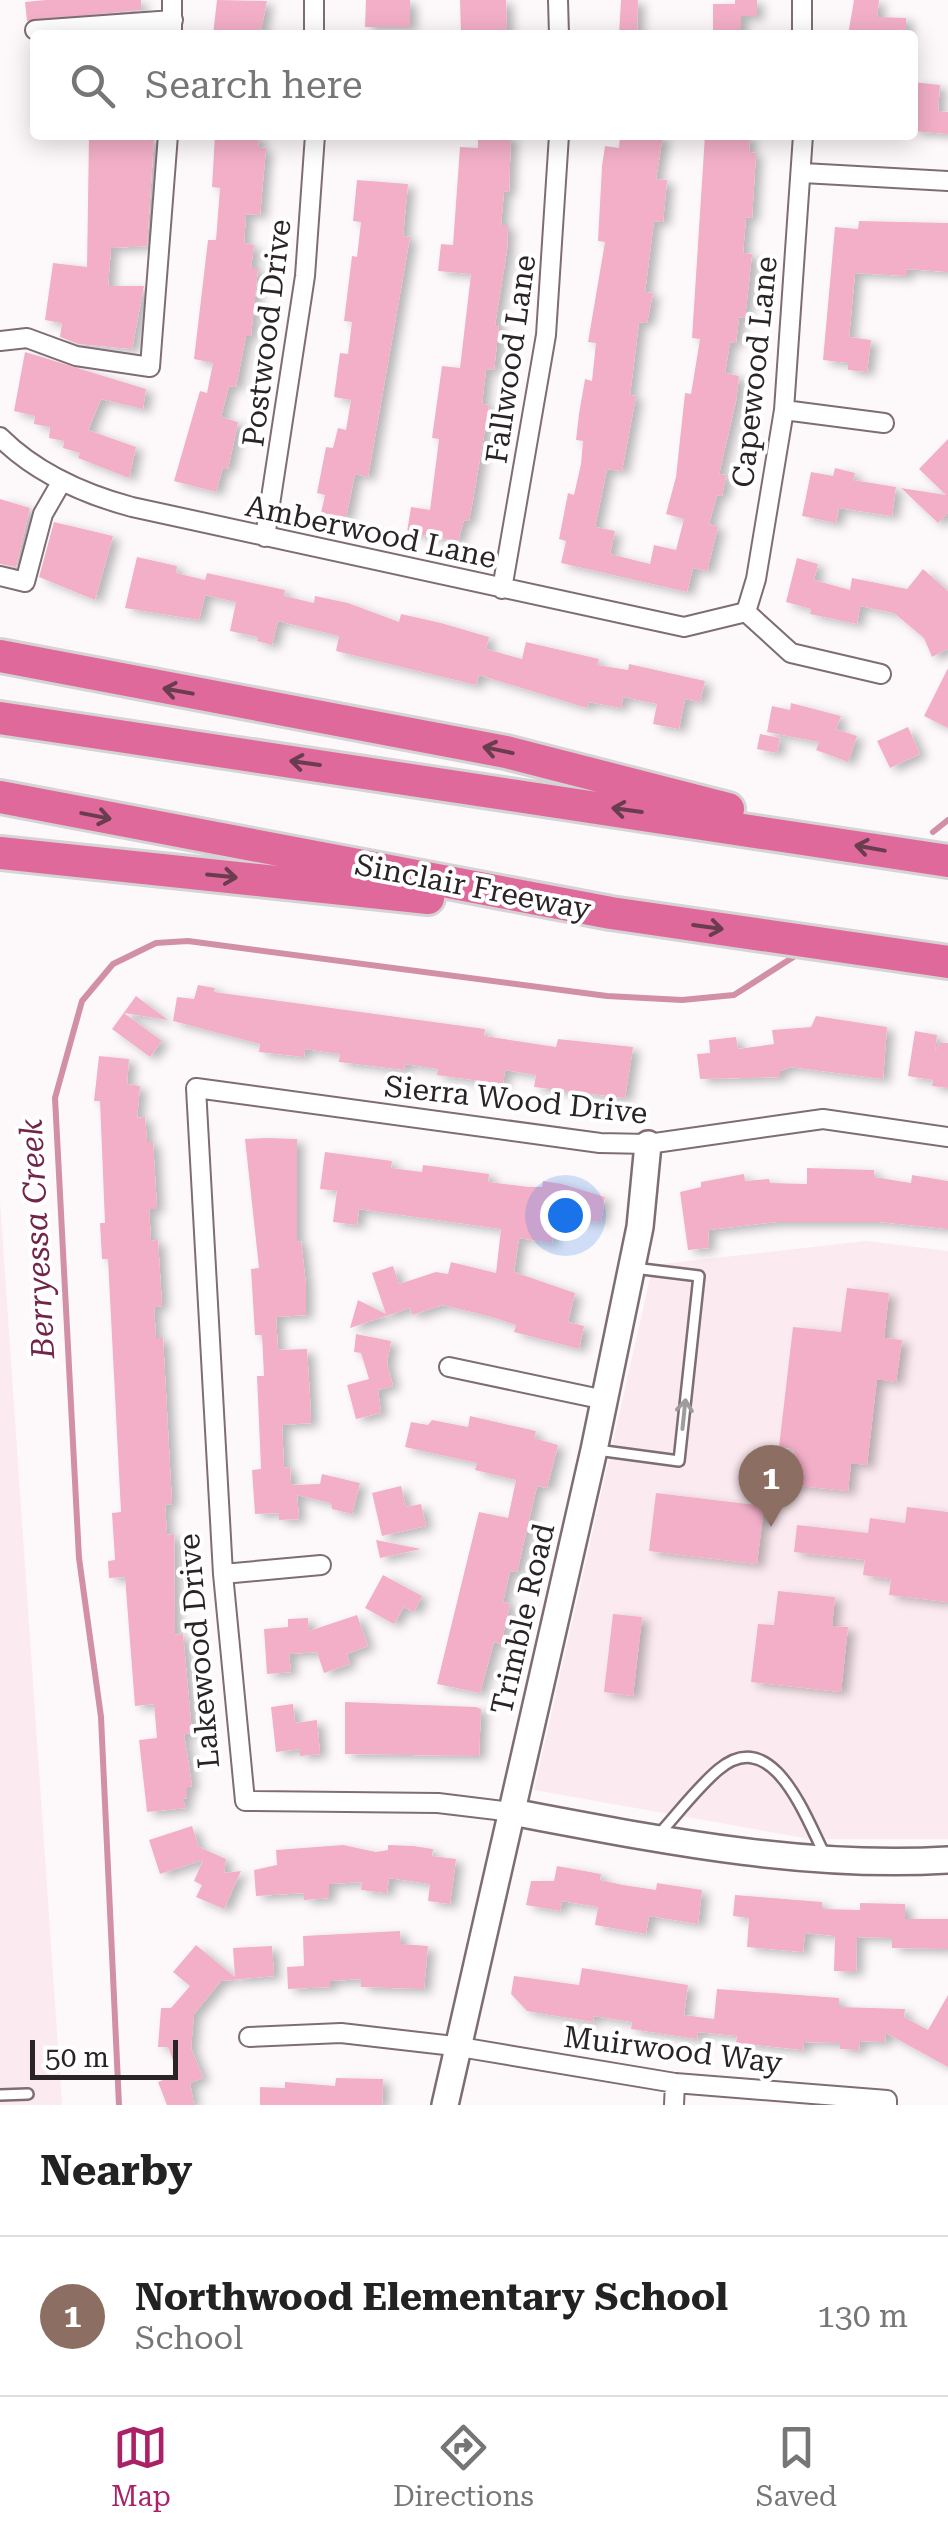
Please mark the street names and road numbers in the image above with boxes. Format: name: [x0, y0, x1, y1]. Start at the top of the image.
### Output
street label: Postwood Drive: [235, 217, 298, 449]
street label: Fallwood Lane: [479, 252, 542, 465]
street label: Capewood Lane: [725, 255, 784, 489]
street label: Amberwood Lane: [243, 488, 500, 575]
street label: Sinclair Freeway: [352, 846, 594, 927]
street label: Sierra Wood Drive: [383, 1068, 649, 1131]
street label: Trimble Road: [484, 1520, 561, 1718]
street label: Lakewood Drive: [171, 1532, 226, 1770]
street label: Muirwood Way: [562, 2019, 785, 2080]

